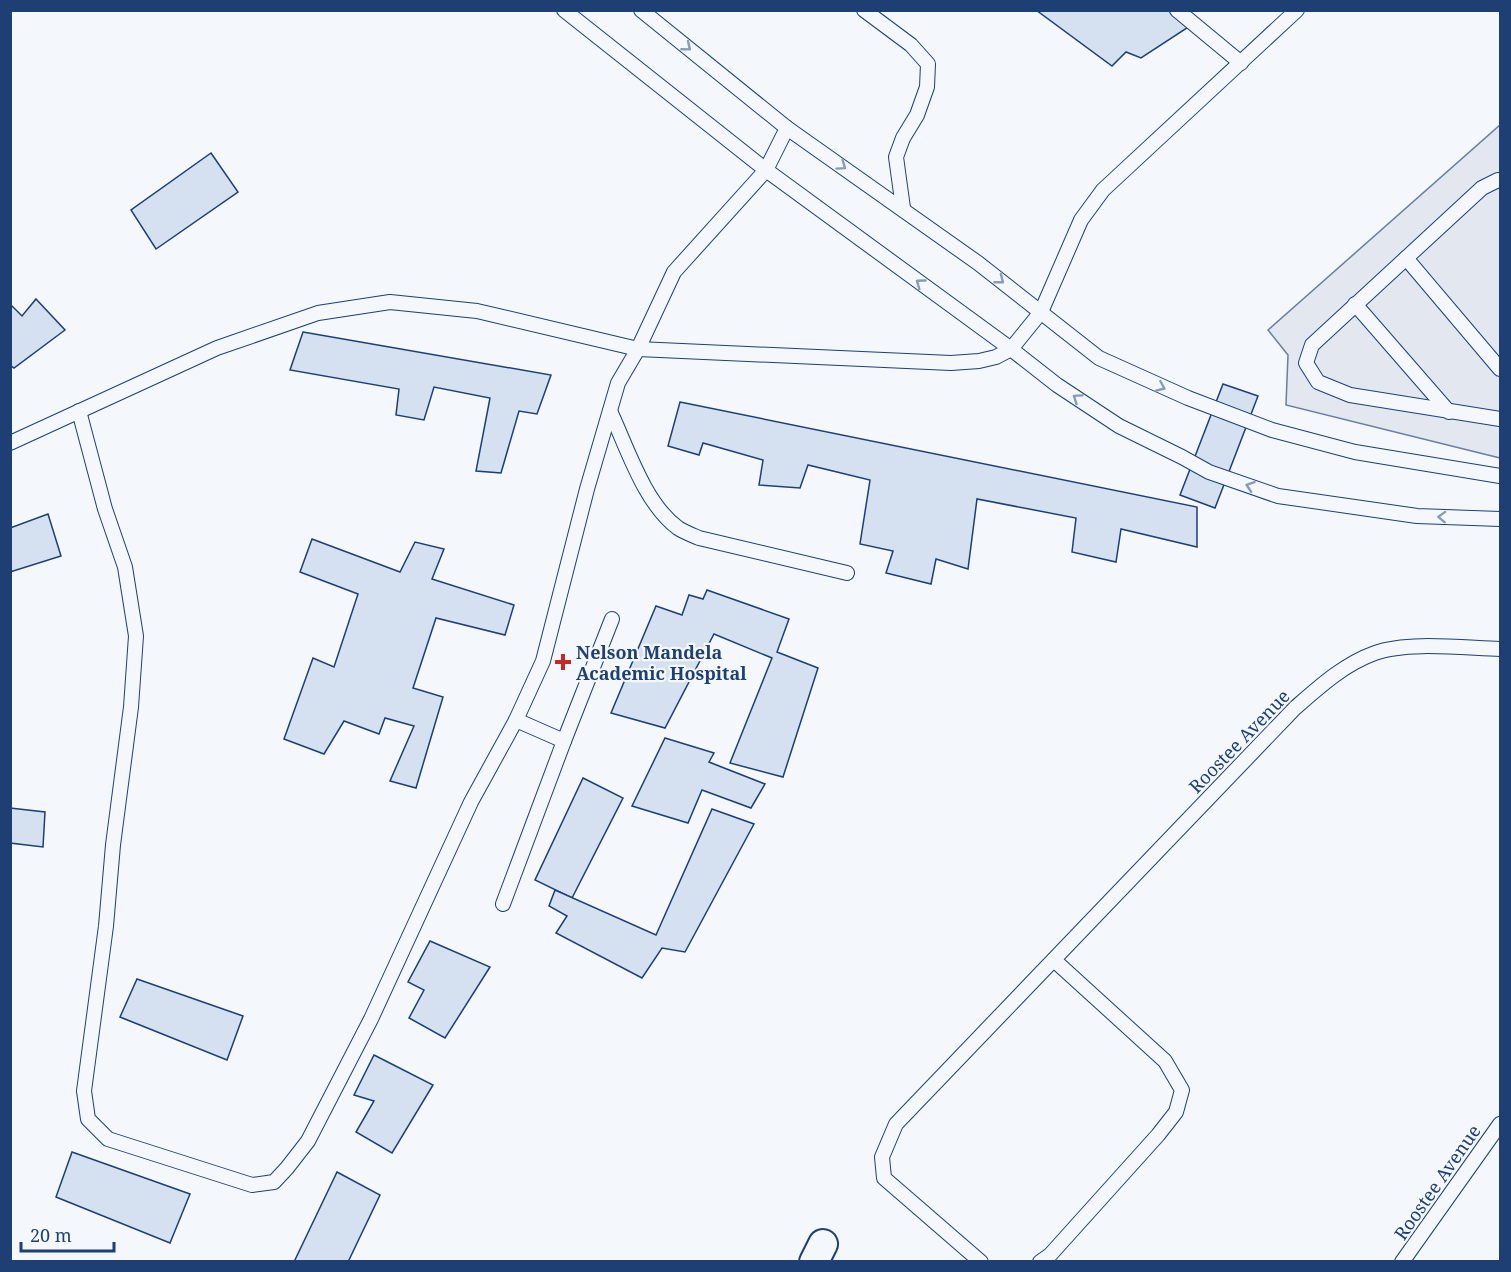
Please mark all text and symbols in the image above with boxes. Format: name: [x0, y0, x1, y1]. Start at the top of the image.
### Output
one-way arrow: [680, 40, 691, 51]
one-way arrow: [835, 159, 846, 170]
one-way arrow: [993, 272, 1004, 283]
one-way arrow: [916, 279, 927, 290]
one-way arrow: [1155, 380, 1166, 392]
one-way arrow: [1073, 394, 1084, 405]
one-way arrow: [1245, 481, 1256, 494]
one-way arrow: [1438, 511, 1447, 524]
place label: Nelson Mandela Academic Hospital: [576, 640, 747, 685]
marker: Nelson Mandela Academic Hospital: [554, 653, 572, 671]
street label: Roostee Avenue: [1183, 684, 1295, 798]
street label: Roostee Avenue: [1388, 1120, 1486, 1244]
scale bar: [21, 1215, 114, 1253]
text: 20 m: [30, 1223, 72, 1247]

